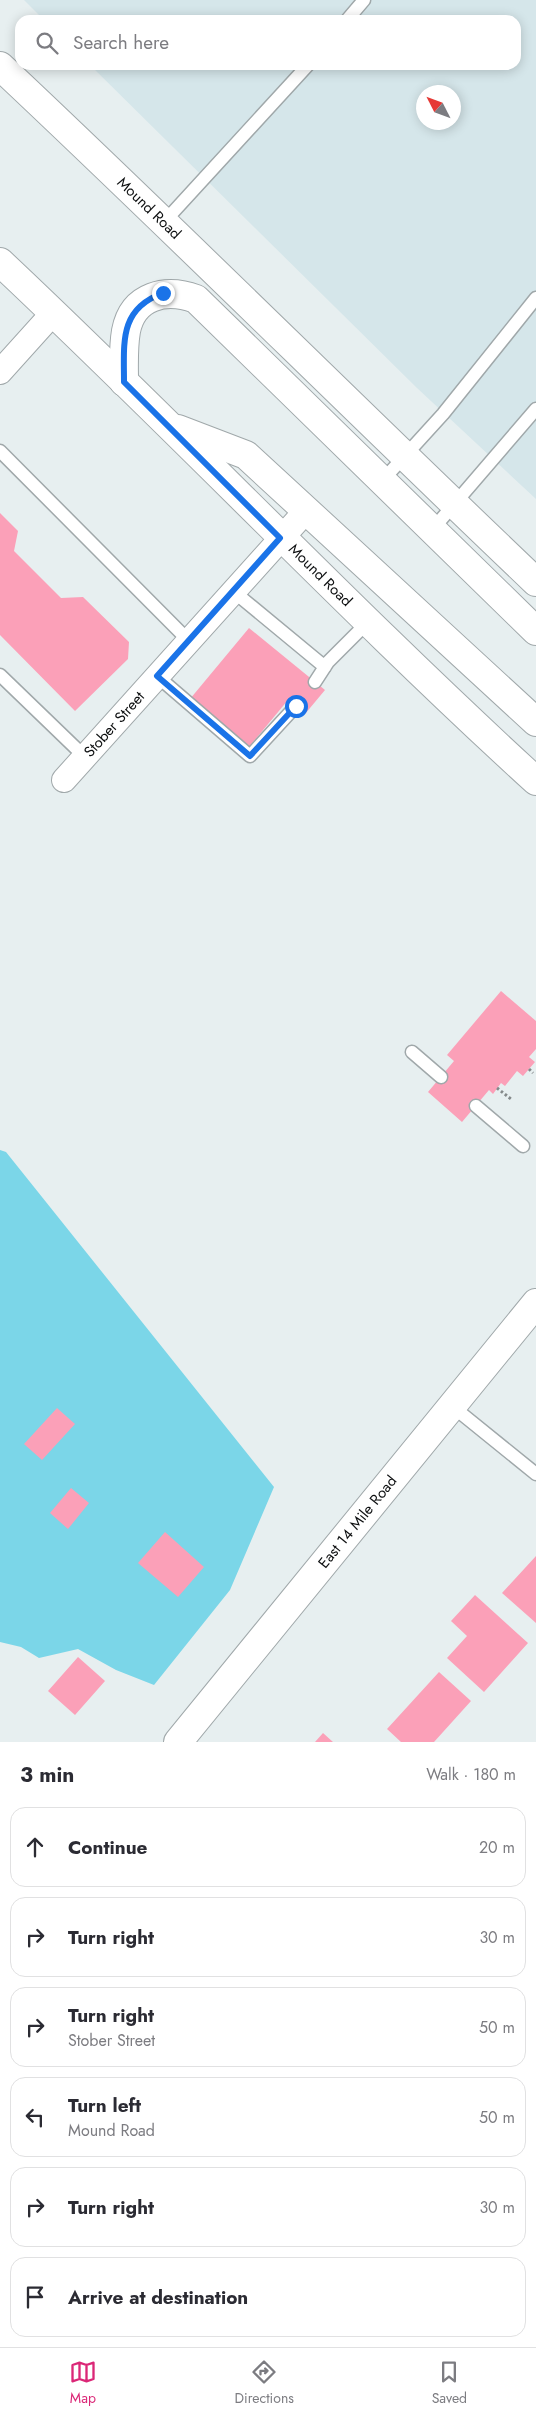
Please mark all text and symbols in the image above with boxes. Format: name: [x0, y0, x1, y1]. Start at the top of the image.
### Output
search box: [15, 15, 521, 70]
icon: search: [33, 29, 61, 57]
text: Search here: [73, 29, 169, 56]
north arrow: [416, 85, 461, 130]
street label: Mound Road: [112, 172, 186, 244]
route end: [152, 282, 175, 305]
street label: Mound Road: [284, 539, 357, 612]
street label: Stober Street: [79, 686, 150, 762]
route start: [285, 695, 308, 718]
street label: East 14 Mile Road: [313, 1471, 402, 1573]
text: 3 min: [20, 1760, 74, 1790]
text: Walk · 180 m: [426, 1763, 516, 1786]
icon: ahead: [21, 1833, 49, 1861]
text: Continue: [68, 1834, 147, 1861]
text: 20 m: [479, 1836, 515, 1859]
icon: right: [21, 1923, 49, 1951]
text: Turn right: [68, 1924, 154, 1951]
text: 30 m: [479, 1926, 515, 1949]
text: Turn right: [68, 2002, 154, 2029]
icon: right: [21, 2013, 49, 2041]
text: 50 m: [479, 2016, 515, 2039]
text: Stober Street: [68, 2029, 155, 2052]
text: Turn left: [68, 2092, 141, 2119]
icon: left: [21, 2103, 49, 2131]
text: 50 m: [479, 2106, 515, 2129]
text: Mound Road: [68, 2119, 155, 2142]
icon: right: [21, 2193, 49, 2221]
text: Turn right: [68, 2194, 154, 2221]
text: 30 m: [479, 2196, 515, 2219]
icon: arrive: [21, 2283, 49, 2311]
text: Arrive at destination: [68, 2284, 248, 2311]
tab: Map: [69, 2358, 97, 2408]
tab: Directions: [235, 2358, 294, 2408]
tab: Saved: [432, 2358, 467, 2408]

